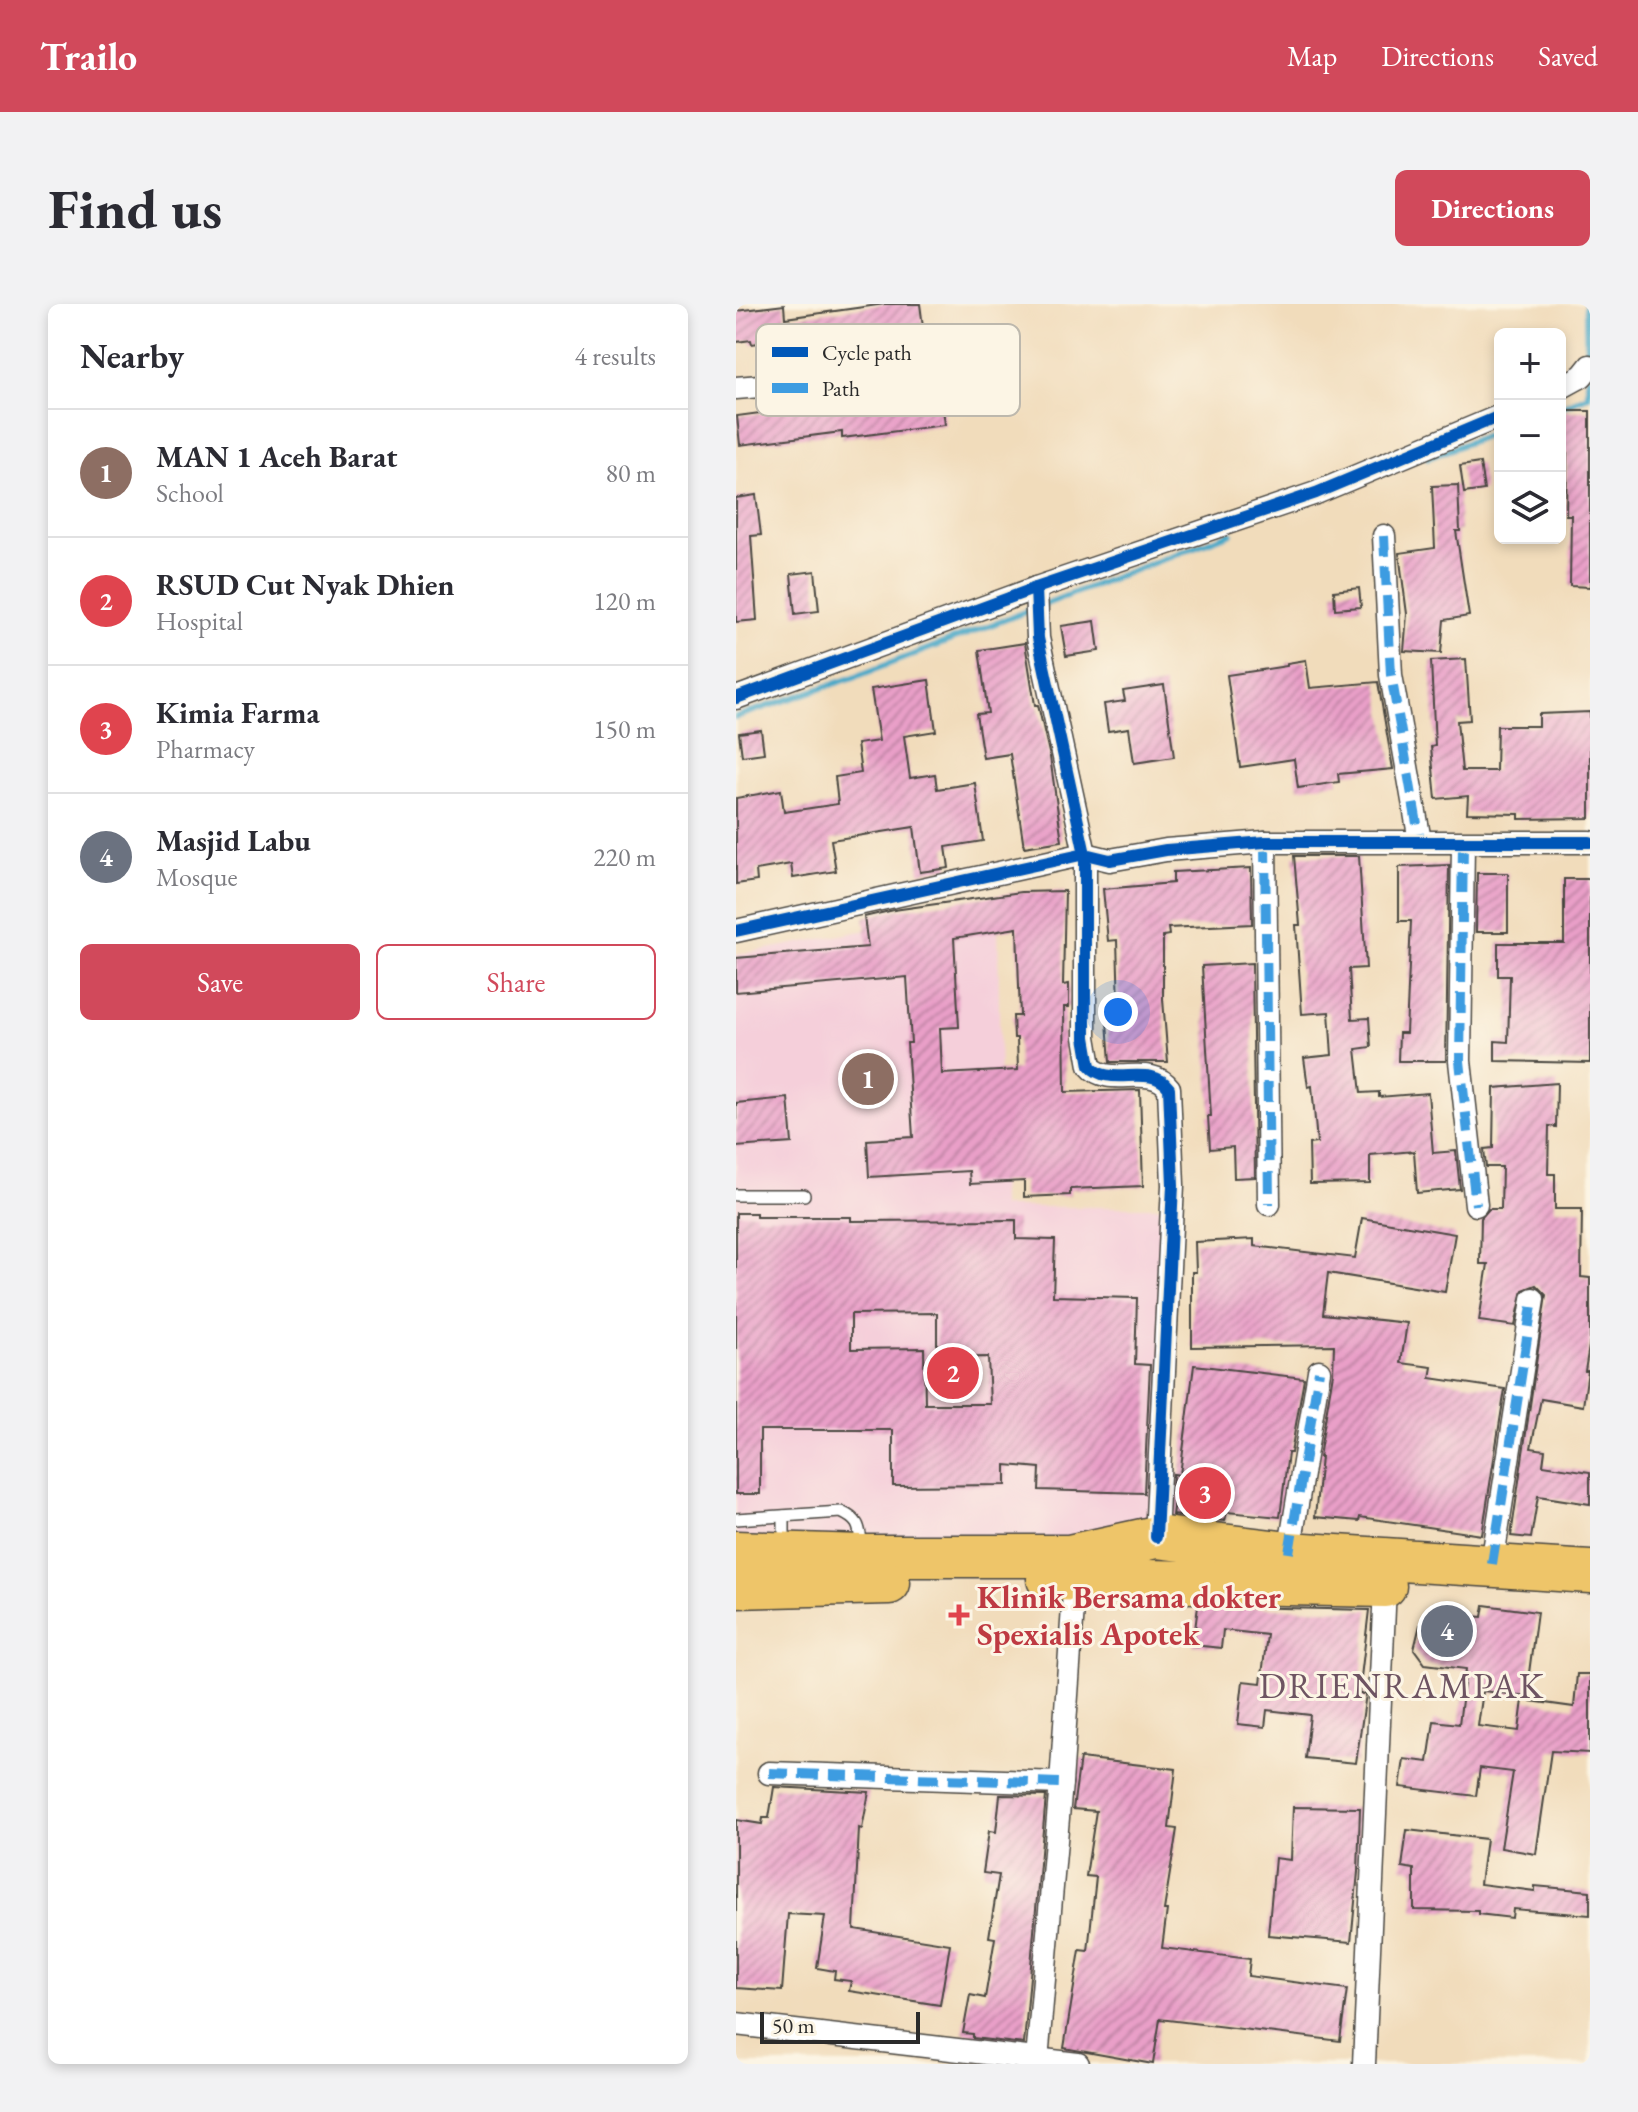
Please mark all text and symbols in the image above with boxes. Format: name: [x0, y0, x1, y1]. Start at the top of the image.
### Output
text: Trailo: [40, 32, 137, 81]
text: Map: [1287, 38, 1337, 74]
text: Directions: [1381, 38, 1494, 74]
text: Saved: [1538, 38, 1598, 74]
button: Directions: [1395, 170, 1590, 246]
text: Find us: [48, 172, 222, 245]
legend: [756, 324, 1020, 416]
map controls: [1494, 328, 1566, 544]
button: +: [1494, 328, 1566, 400]
text: Nearby: [80, 334, 184, 378]
text: Cycle path: [822, 338, 912, 367]
text: 4 results: [575, 339, 656, 373]
text: Path: [822, 374, 860, 403]
button: −: [1494, 400, 1566, 472]
text: MAN 1 Aceh Barat: [156, 437, 398, 476]
text: 1: [99, 456, 113, 490]
text: 80 m: [606, 456, 656, 490]
button: layers: [1494, 472, 1566, 544]
text: School: [156, 476, 224, 510]
text: RSUD Cut Nyak Dhien: [156, 565, 455, 604]
text: 2: [99, 584, 113, 618]
text: 120 m: [593, 584, 656, 618]
text: Hospital: [156, 604, 243, 638]
text: Kimia Farma: [156, 693, 320, 732]
text: 3: [99, 712, 113, 746]
text: 150 m: [593, 712, 656, 746]
text: Pharmacy: [156, 732, 255, 766]
text: Masjid Labu: [156, 821, 311, 860]
text: 4: [99, 840, 113, 874]
text: 220 m: [593, 840, 656, 874]
text: Mosque: [156, 860, 238, 894]
button: Save: [80, 944, 360, 1020]
button: Share: [376, 944, 656, 1020]
your location: [1098, 992, 1138, 1032]
pin: 1: [842, 1049, 894, 1109]
pin: 2: [927, 1343, 979, 1403]
pin: 3: [1179, 1463, 1231, 1523]
place label: Klinik Bersama dokter Spexialis Apotek: [977, 1576, 1282, 1655]
pin: 4: [1421, 1601, 1473, 1661]
marker: Klinik Bersama dokter Spexialis Apotek: [948, 1604, 970, 1626]
district label: DRIENRAMPAK: [1259, 1662, 1545, 1709]
scale bar: [760, 2008, 920, 2044]
text: 50 m: [772, 2011, 815, 2040]

